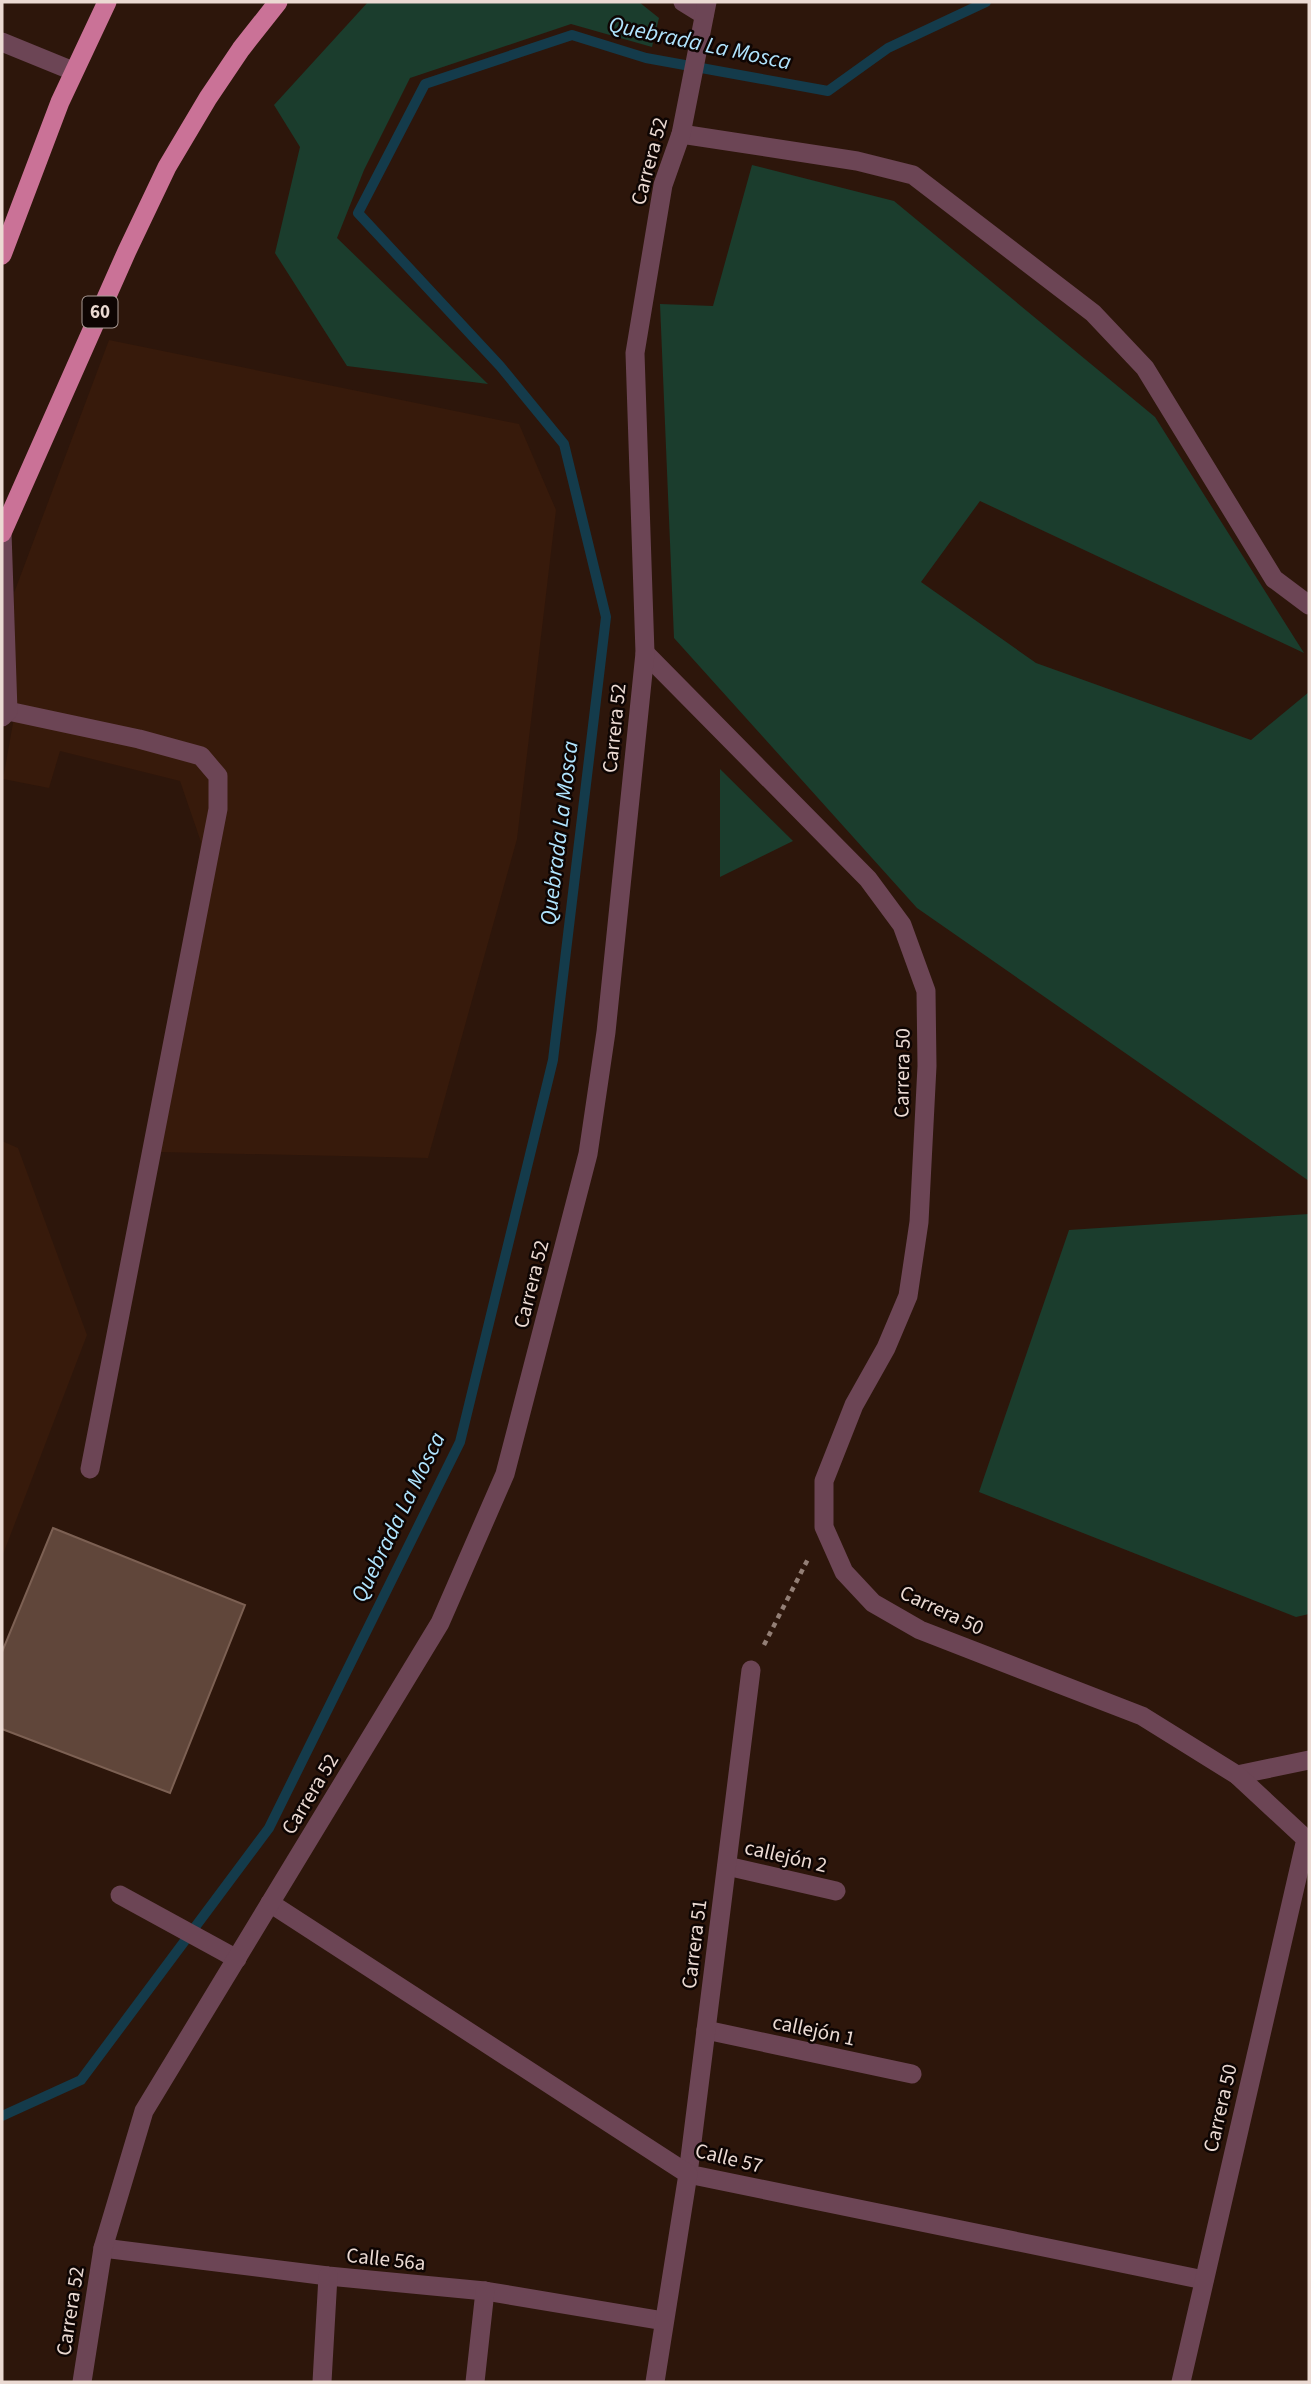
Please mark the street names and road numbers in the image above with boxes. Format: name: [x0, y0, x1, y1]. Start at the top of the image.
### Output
street label: Carrera 52: [623, 114, 675, 208]
road number: 60: [82, 296, 118, 328]
street label: Carrera 52: [594, 682, 634, 774]
street label: Carrera 50: [886, 1028, 918, 1118]
street label: Carrera 52: [506, 1237, 556, 1331]
street label: Carrera 50: [895, 1577, 989, 1643]
street label: Carrera 52: [274, 1748, 346, 1840]
street label: callejón 2: [742, 1832, 830, 1880]
street label: Carrera 51: [674, 1898, 714, 1990]
street label: callejón 1: [770, 2007, 858, 2053]
street label: Carrera 50: [1195, 2061, 1245, 2155]
street label: Calle 57: [692, 2135, 766, 2181]
street label: Calle 56a: [345, 2240, 427, 2278]
street label: Carrera 52: [48, 2264, 92, 2358]

